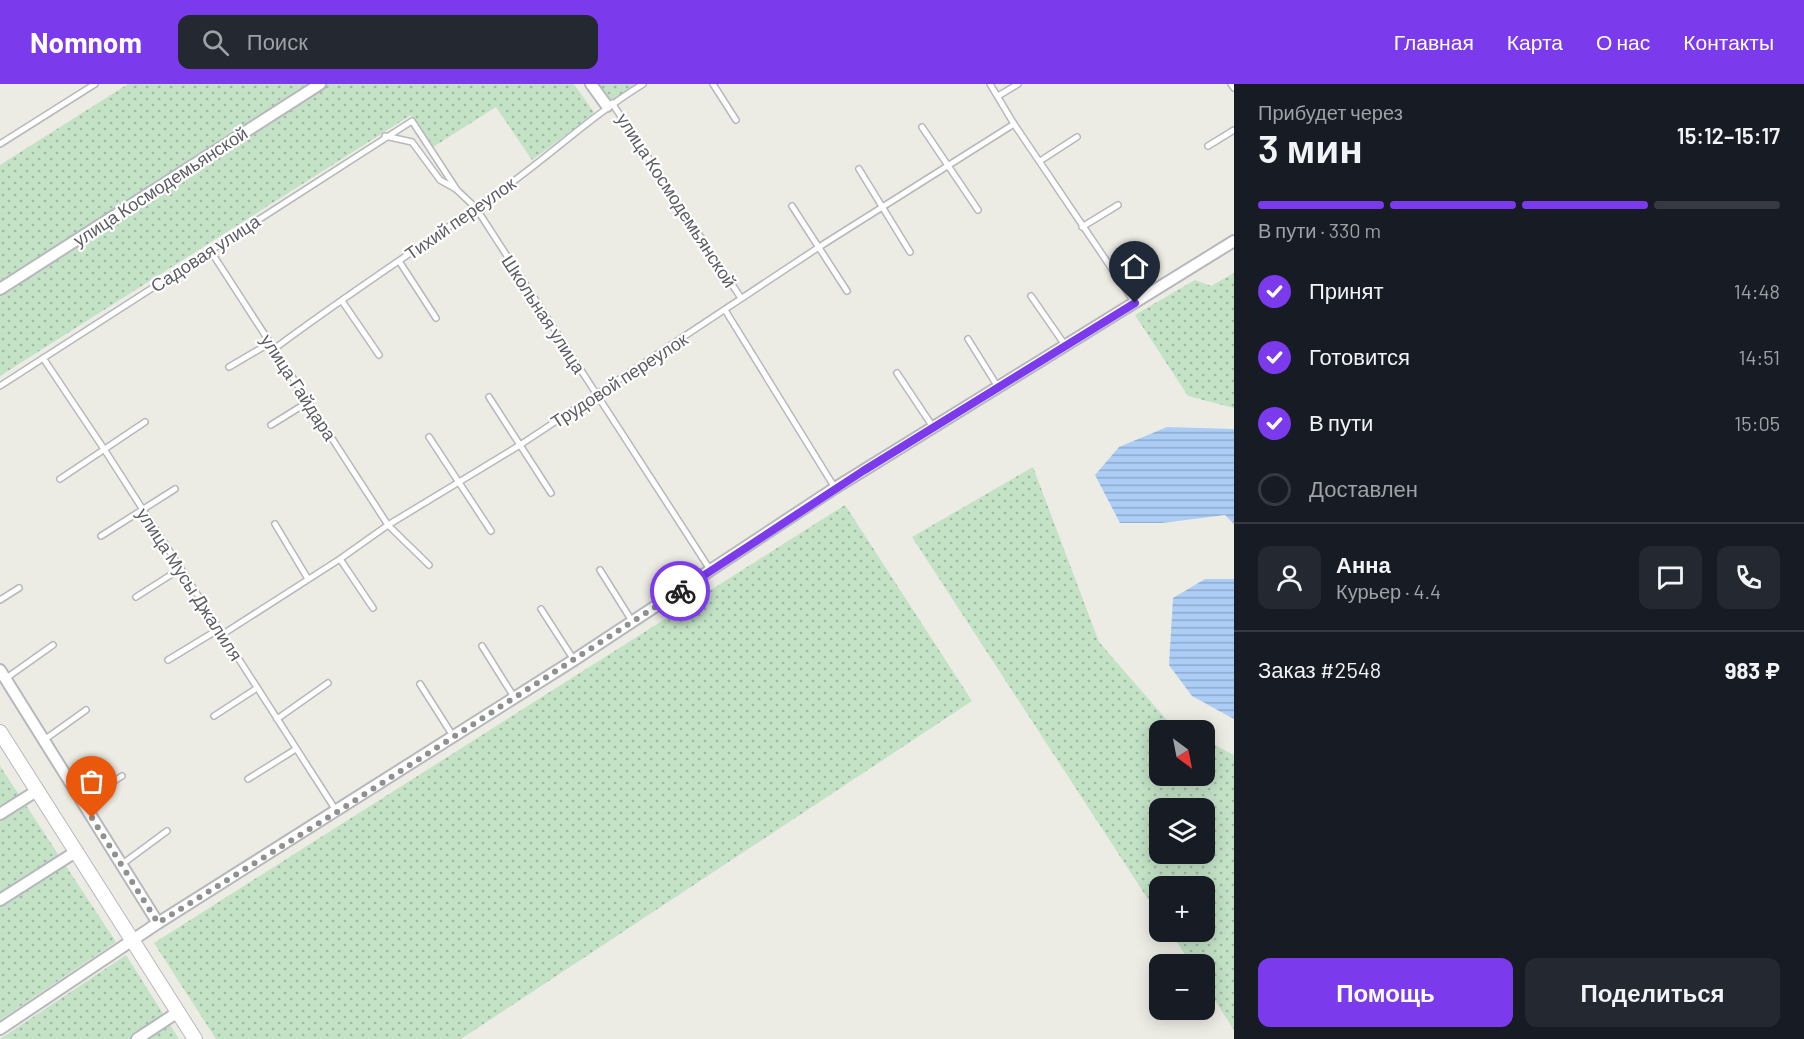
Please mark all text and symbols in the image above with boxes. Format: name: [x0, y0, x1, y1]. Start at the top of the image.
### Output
search box: [178, 15, 598, 69]
text: Nomnom: [30, 25, 142, 59]
icon: search: [199, 26, 232, 59]
text: Поиск: [247, 28, 308, 54]
text: Главная: [1394, 29, 1474, 54]
text: Карта: [1507, 29, 1563, 54]
text: О нас: [1596, 29, 1650, 54]
text: Контакты: [1683, 29, 1774, 54]
text: Прибудет через: [1258, 100, 1403, 124]
street label: улица Космодемьянской: [612, 109, 742, 291]
street label: улица Космодемьянской: [69, 121, 251, 251]
text: 15:12–15:17: [1677, 122, 1780, 148]
text: 3 мин: [1258, 124, 1363, 171]
street label: Тихий переулок: [401, 172, 520, 264]
street label: Садовая улица: [146, 209, 265, 297]
text: В пути · 330 m: [1258, 218, 1381, 242]
pin: [1109, 241, 1160, 303]
icon: home: [1118, 250, 1151, 283]
street label: Школьная улица: [498, 251, 591, 378]
icon: check: [1258, 275, 1291, 308]
text: Принят: [1309, 277, 1383, 303]
text: 14:48: [1734, 279, 1780, 303]
street label: Трудовой переулок: [547, 328, 692, 432]
street label: улица Гайдара: [256, 330, 342, 445]
icon: check: [1258, 341, 1291, 374]
text: Готовится: [1309, 343, 1410, 369]
text: 14:51: [1738, 345, 1780, 369]
icon: check: [1258, 407, 1291, 440]
text: В пути: [1309, 409, 1373, 435]
text: 15:05: [1734, 411, 1780, 435]
text: Доставлен: [1309, 475, 1418, 501]
street label: улица Мусы Джалиля: [132, 504, 248, 664]
button: person: [1258, 546, 1321, 609]
button: chat: [1639, 546, 1702, 609]
button: phone: [1717, 546, 1780, 609]
text: Анна: [1336, 551, 1391, 577]
courier: [650, 561, 710, 621]
icon: bike: [664, 575, 697, 608]
text: Курьер · 4.4: [1336, 579, 1441, 603]
text: Заказ #2548: [1258, 656, 1381, 682]
text: 983 ₽: [1725, 657, 1780, 683]
north arrow: [1149, 720, 1215, 786]
map controls: [1149, 720, 1215, 1020]
pin: [66, 756, 117, 818]
icon: bag: [75, 765, 108, 798]
button: layers: [1149, 798, 1215, 864]
button: +: [1149, 876, 1215, 942]
button: −: [1149, 954, 1215, 1020]
button: Помощь: [1258, 958, 1513, 1027]
button: Поделиться: [1525, 958, 1780, 1027]

